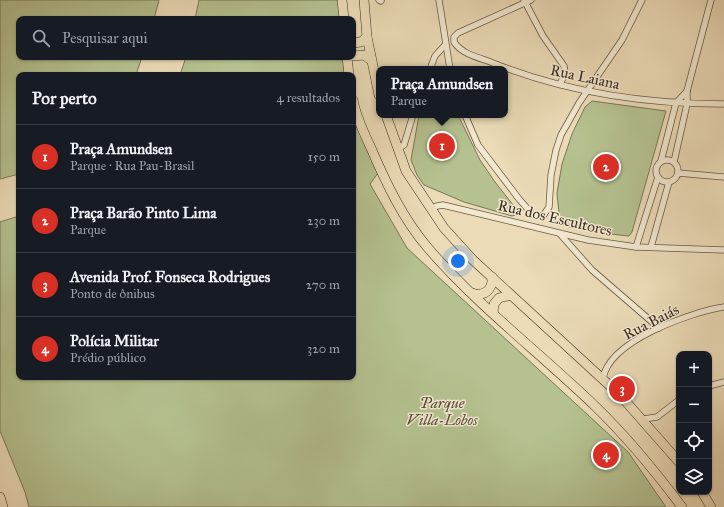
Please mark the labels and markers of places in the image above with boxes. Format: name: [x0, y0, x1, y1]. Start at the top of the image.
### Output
pin: 1: [429, 131, 455, 161]
pin: 2: [593, 152, 619, 182]
pin: 3: [609, 374, 635, 404]
pin: 4: [593, 440, 619, 470]

